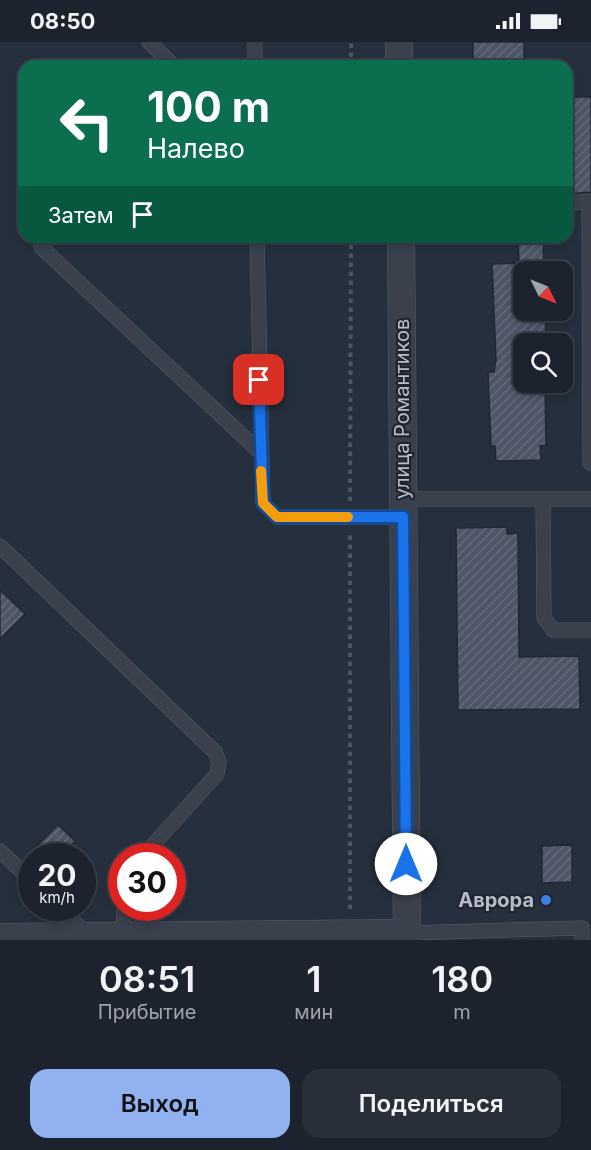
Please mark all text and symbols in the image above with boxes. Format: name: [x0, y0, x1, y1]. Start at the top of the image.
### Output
text: 08:50: [30, 8, 95, 34]
text: 100 m: [147, 81, 270, 132]
icon: left: [48, 84, 126, 162]
text: Налево: [147, 132, 245, 165]
icon: arrive: [126, 198, 159, 231]
text: Затем: [48, 202, 114, 228]
north arrow: [513, 261, 573, 321]
map controls: [513, 261, 573, 393]
street label: улица Романтиков: [390, 319, 414, 499]
button: search: [513, 333, 573, 393]
pin: [233, 354, 284, 405]
icon: arrive: [242, 363, 275, 396]
position arrow: [374, 832, 438, 896]
speed limit sign: 30: [108, 843, 186, 921]
text: 20: [37, 857, 77, 893]
text: km/h: [39, 888, 75, 907]
place label: Аврора: [458, 888, 534, 912]
marker: Аврора: [539, 893, 553, 907]
text: 08:51: [99, 957, 195, 1001]
text: 1: [306, 957, 321, 1001]
text: 180: [431, 957, 493, 1001]
text: Прибытие: [98, 1000, 196, 1024]
text: мин: [294, 1000, 333, 1024]
text: m: [453, 1000, 471, 1024]
button: Выход: [30, 1069, 290, 1138]
button: Поделиться: [302, 1069, 561, 1138]

